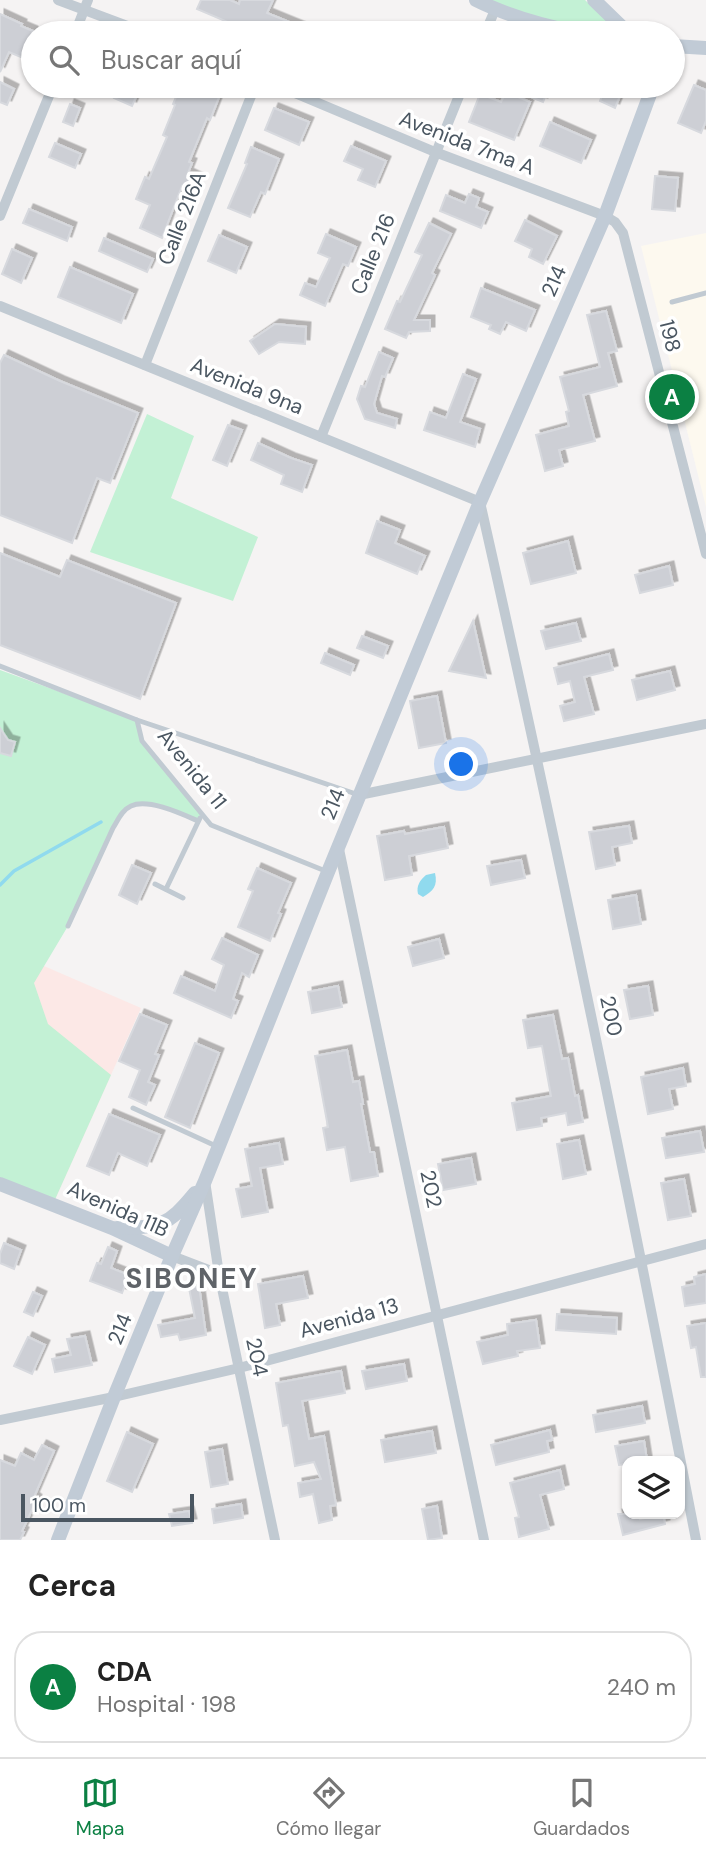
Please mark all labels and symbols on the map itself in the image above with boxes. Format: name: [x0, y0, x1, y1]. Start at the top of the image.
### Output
street label: Avenida 7ma A: [395, 104, 539, 182]
street label: Calle 216A: [151, 167, 213, 269]
street label: Calle 216: [344, 209, 402, 299]
street label: 214: [535, 261, 573, 301]
street label: 198: [653, 317, 687, 355]
street label: Avenida 9na: [186, 351, 308, 421]
pin: A: [649, 371, 695, 423]
street label: Avenida 11: [151, 723, 233, 815]
your location: [444, 747, 478, 781]
street label: 214: [314, 784, 352, 824]
street label: 200: [593, 993, 629, 1039]
street label: 202: [413, 1167, 449, 1211]
street label: Avenida 11B: [63, 1174, 173, 1244]
district label: SIBONEY: [126, 1260, 258, 1297]
street label: Avenida 13: [296, 1291, 402, 1345]
street label: 214: [101, 1309, 139, 1349]
street label: 204: [239, 1335, 275, 1379]
scale bar: [21, 1491, 194, 1523]

